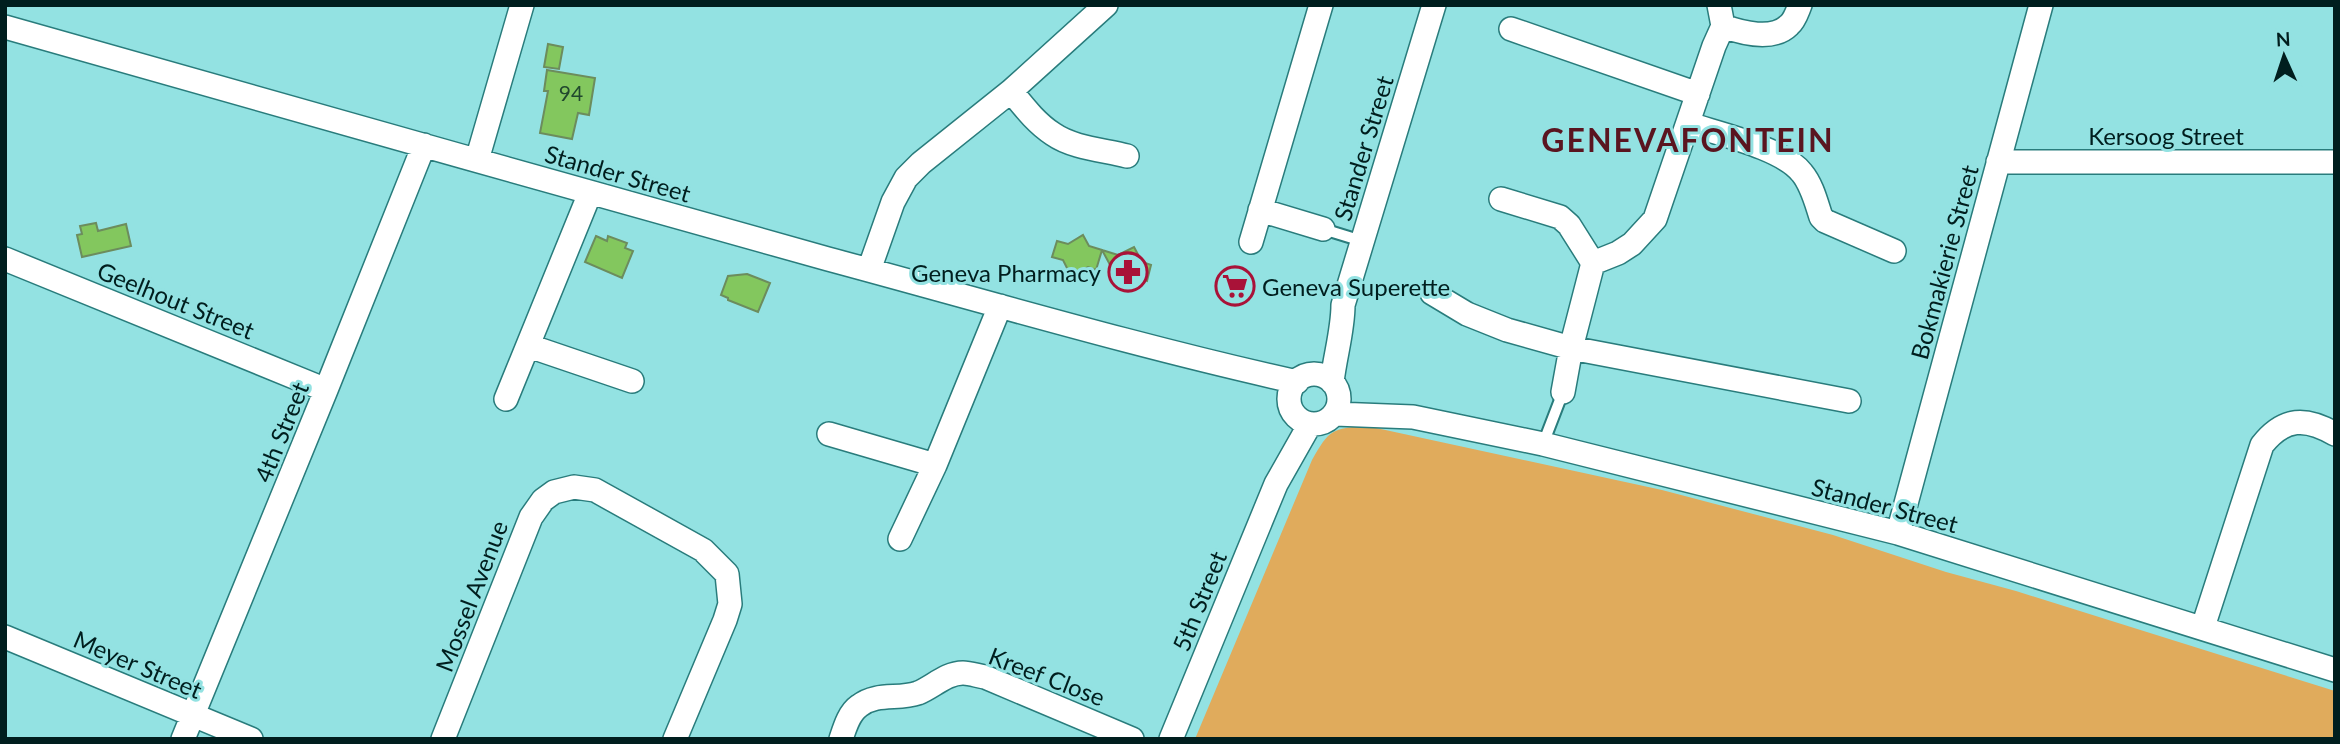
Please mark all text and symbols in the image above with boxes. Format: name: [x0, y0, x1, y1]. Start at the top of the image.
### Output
north arrow: [2249, 21, 2319, 91]
text: N: [2275, 27, 2291, 50]
street label: Stander Street: [1327, 72, 1399, 224]
house number: 94: [559, 80, 583, 105]
district label: GENEVAFONTEIN: [1541, 120, 1835, 159]
street label: Kersoog Street: [2088, 121, 2244, 150]
street label: Stander Street: [542, 138, 695, 208]
street label: Bokmakierie Street: [1904, 161, 1984, 362]
pharmacy icon: Geneva Pharmacy: [1107, 251, 1149, 293]
street label: Geelhout Street: [93, 255, 259, 345]
place label: Geneva Pharmacy: [911, 258, 1102, 287]
supermarket icon: Geneva Superette: [1214, 265, 1256, 307]
place label: Geneva Superette: [1262, 272, 1450, 301]
street label: 4th Street: [248, 377, 314, 486]
street label: Stander Street: [1809, 472, 1962, 539]
street label: Mossel Avenue: [429, 516, 513, 676]
street label: 5th Street: [1166, 546, 1232, 655]
street label: Meyer Street: [69, 624, 207, 704]
street label: Kreef Close: [985, 641, 1109, 711]

